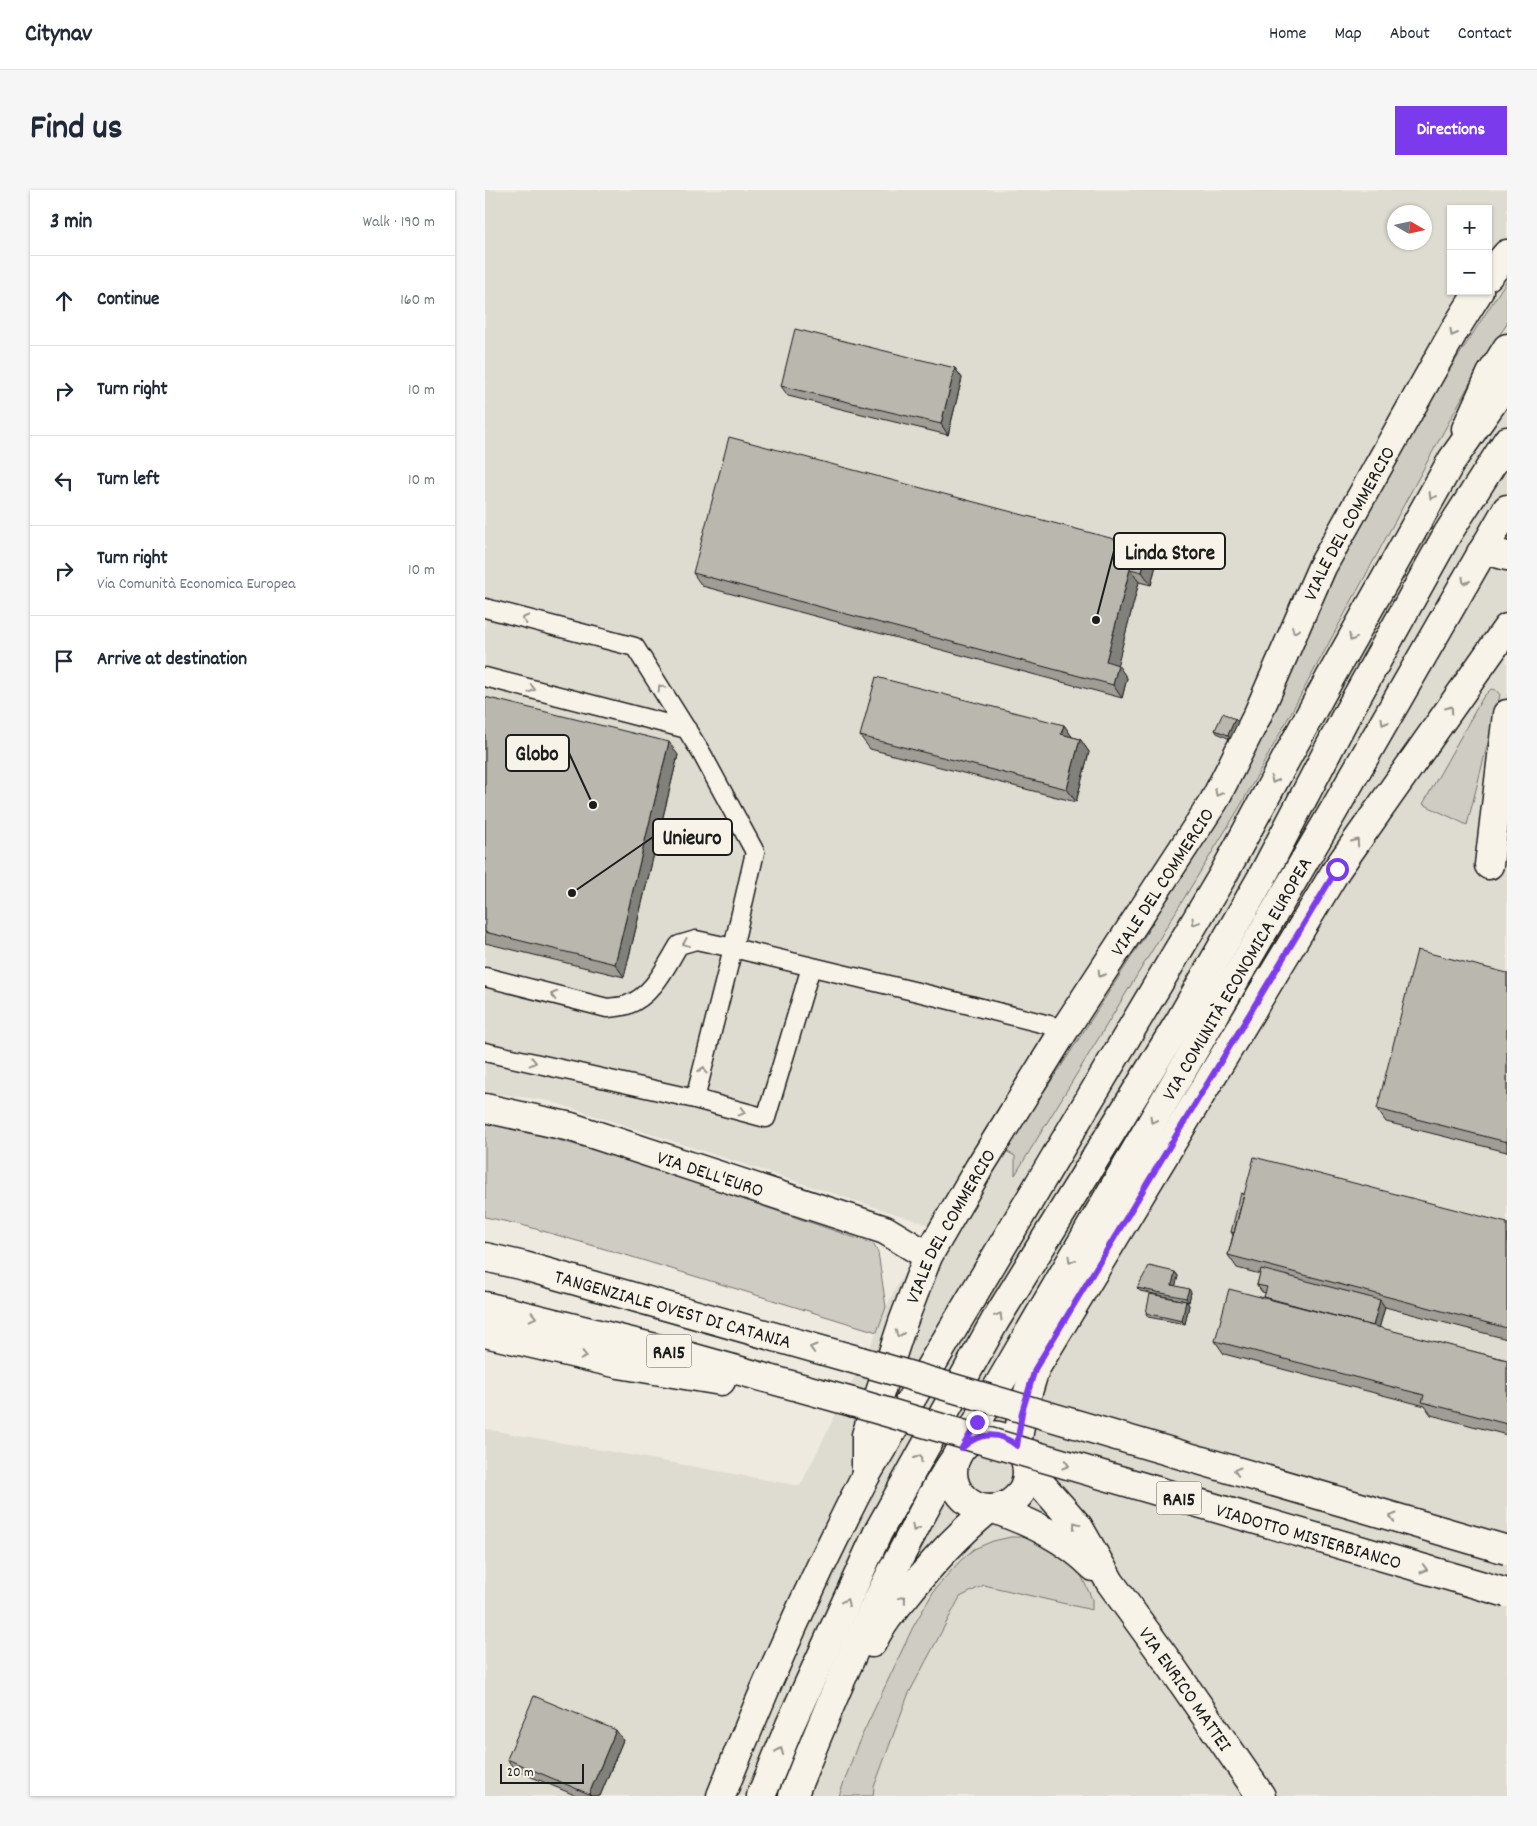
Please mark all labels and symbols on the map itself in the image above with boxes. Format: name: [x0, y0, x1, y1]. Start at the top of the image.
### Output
north arrow: [1387, 205, 1432, 250]
one-way arrow: [1450, 327, 1460, 336]
street label: VIALE DEL COMMERCIO: [1298, 442, 1404, 606]
one-way arrow: [1428, 490, 1438, 499]
callout: Linda Store: [1114, 533, 1225, 569]
text: Linda Store: [1125, 540, 1215, 570]
one-way arrow: [1461, 576, 1471, 585]
one-way arrow: [521, 614, 530, 624]
one-way arrow: [1290, 625, 1301, 634]
one-way arrow: [1349, 632, 1359, 641]
one-way arrow: [528, 683, 537, 694]
one-way arrow: [658, 684, 668, 693]
one-way arrow: [1444, 705, 1453, 715]
one-way arrow: [1381, 717, 1391, 726]
callout: Globo: [506, 735, 569, 771]
text: Globo: [515, 741, 559, 771]
one-way arrow: [1271, 775, 1281, 784]
one-way arrow: [1214, 788, 1224, 797]
street label: VIALE DEL COMMERCIO: [1105, 803, 1223, 963]
callout: Unieuro: [653, 819, 732, 855]
text: Unieuro: [662, 825, 722, 855]
one-way arrow: [1350, 838, 1359, 848]
street label: VIA COMUNITÀ ECONOMICA EUROPEA: [1157, 853, 1321, 1106]
route start: [1326, 858, 1349, 881]
one-way arrow: [1192, 916, 1202, 925]
one-way arrow: [682, 937, 691, 947]
one-way arrow: [1098, 968, 1108, 977]
one-way arrow: [551, 990, 559, 1000]
one-way arrow: [528, 1056, 537, 1067]
one-way arrow: [697, 1065, 708, 1074]
one-way arrow: [738, 1106, 747, 1117]
one-way arrow: [1150, 1114, 1160, 1123]
street label: VIALE DEL COMMERCIO: [900, 1144, 1004, 1308]
street label: VIA DELL'EURO: [653, 1145, 767, 1206]
one-way arrow: [1068, 1255, 1078, 1264]
street label: TANGENZIALE OVEST DI CATANIA: [551, 1264, 794, 1358]
one-way arrow: [528, 1311, 537, 1322]
one-way arrow: [992, 1312, 1002, 1321]
one-way arrow: [895, 1330, 905, 1338]
road number: RA15: [647, 1334, 691, 1368]
one-way arrow: [809, 1343, 817, 1354]
one-way arrow: [579, 1350, 588, 1361]
route end: [966, 1411, 989, 1434]
one-way arrow: [913, 1454, 923, 1463]
one-way arrow: [1062, 1459, 1070, 1469]
one-way arrow: [1233, 1467, 1242, 1477]
road number: RA15: [1157, 1482, 1201, 1515]
street label: VIADOTTO MISTERBIANCO: [1212, 1498, 1404, 1578]
one-way arrow: [1389, 1512, 1398, 1522]
one-way arrow: [911, 1522, 921, 1531]
one-way arrow: [1074, 1522, 1082, 1531]
one-way arrow: [1420, 1563, 1428, 1574]
one-way arrow: [897, 1595, 906, 1604]
one-way arrow: [840, 1598, 850, 1607]
street label: VIA ENRICO MATTEI: [1130, 1622, 1237, 1758]
one-way arrow: [773, 1747, 784, 1756]
scale bar: [500, 1761, 584, 1784]

